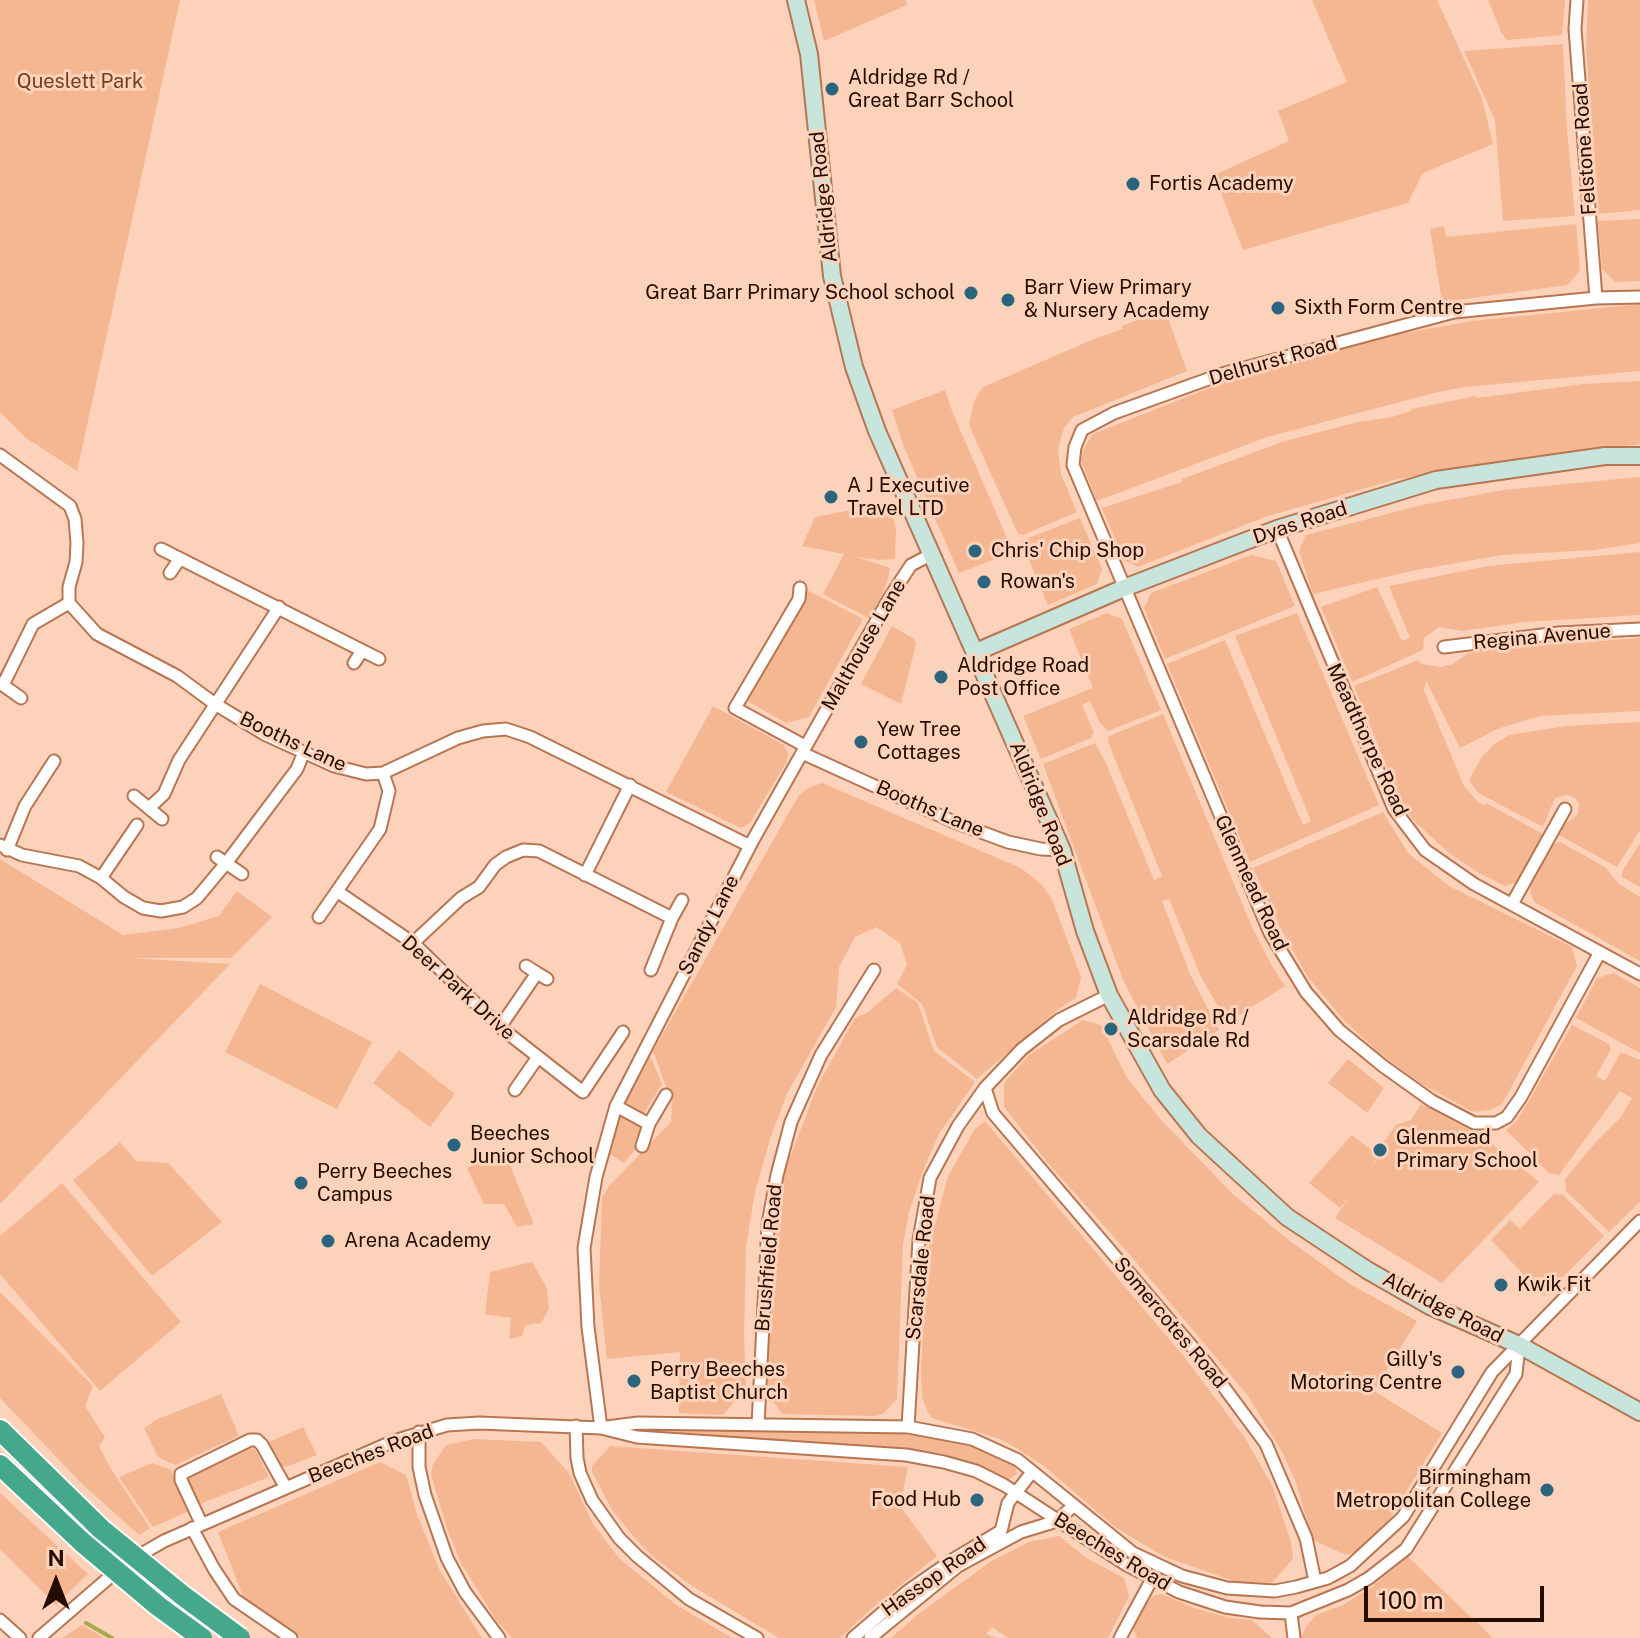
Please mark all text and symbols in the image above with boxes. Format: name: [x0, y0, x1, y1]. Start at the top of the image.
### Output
place label: Aldridge Rd / Great Barr School: [848, 66, 1014, 113]
park label: Queslett Park: [17, 70, 143, 94]
marker: Aldridge Rd / Great Barr School: [823, 80, 841, 98]
street label: Felstone Road: [1568, 82, 1602, 216]
street label: Aldridge Road: [805, 130, 843, 264]
place label: Fortis Academy: [1149, 172, 1294, 196]
marker: Fortis Academy: [1124, 175, 1142, 193]
place label: Barr View Primary & Nursery Academy: [1024, 276, 1209, 323]
place label: Great Barr Primary School school: [645, 281, 955, 305]
marker: Great Barr Primary School school: [962, 284, 980, 302]
marker: Barr View Primary & Nursery Academy: [999, 291, 1017, 309]
place label: Sixth Form Centre: [1294, 296, 1463, 320]
marker: Sixth Form Centre: [1269, 299, 1287, 317]
street label: Delhurst Road: [1206, 331, 1340, 391]
place label: A J Executive Travel LTD: [847, 474, 970, 521]
marker: A J Executive Travel LTD: [822, 488, 840, 506]
street label: Dyas Road: [1250, 497, 1350, 549]
place label: Chris' Chip Shop: [991, 539, 1144, 563]
marker: Chris' Chip Shop: [966, 542, 984, 560]
place label: Rowan's: [1000, 570, 1075, 594]
marker: Rowan's: [975, 573, 993, 591]
street label: Malthouse Lane: [817, 575, 911, 715]
street label: Regina Avenue: [1472, 619, 1612, 655]
place label: Aldridge Road Post Office: [957, 654, 1089, 701]
street label: Meadthorpe Road: [1321, 660, 1413, 820]
marker: Aldridge Road Post Office: [932, 668, 950, 686]
street label: Booths Lane: [236, 707, 350, 777]
place label: Yew Tree Cottages: [877, 718, 961, 765]
marker: Yew Tree Cottages: [852, 733, 870, 751]
street label: Aldridge Road: [1004, 738, 1076, 870]
street label: Booths Lane: [872, 775, 988, 843]
street label: Glenmead Road: [1209, 811, 1293, 955]
street label: Sandy Lane: [674, 871, 744, 979]
street label: Deer Park Drive: [396, 931, 520, 1045]
place label: Aldridge Rd / Scarsdale Rd: [1127, 1006, 1250, 1053]
marker: Aldridge Rd / Scarsdale Rd: [1102, 1020, 1120, 1038]
place label: Beeches Junior School: [470, 1122, 594, 1169]
place label: Glenmead Primary School: [1396, 1126, 1538, 1173]
marker: Beeches Junior School: [445, 1136, 463, 1154]
marker: Glenmead Primary School: [1371, 1141, 1389, 1159]
place label: Perry Beeches Campus: [317, 1160, 452, 1207]
marker: Perry Beeches Campus: [292, 1174, 310, 1192]
street label: Brushfield Road: [751, 1183, 787, 1333]
street label: Scarsdale Road: [901, 1195, 941, 1341]
place label: Arena Academy: [344, 1229, 491, 1253]
marker: Arena Academy: [319, 1232, 337, 1250]
street label: Somercotes Road: [1108, 1253, 1232, 1393]
street label: Aldridge Road: [1379, 1267, 1507, 1349]
place label: Kwik Fit: [1517, 1273, 1591, 1297]
marker: Kwik Fit: [1492, 1276, 1510, 1294]
place label: Gilly's Motoring Centre: [1290, 1348, 1442, 1395]
place label: Perry Beeches Baptist Church: [650, 1358, 788, 1405]
marker: Gilly's Motoring Centre: [1449, 1363, 1467, 1381]
marker: Perry Beeches Baptist Church: [625, 1372, 643, 1390]
street label: Beeches Road: [305, 1419, 437, 1489]
place label: Birmingham Metropolitan College: [1335, 1466, 1531, 1513]
marker: Birmingham Metropolitan College: [1538, 1481, 1556, 1499]
place label: Food Hub: [871, 1488, 961, 1512]
marker: Food Hub: [968, 1491, 986, 1509]
street label: Beeches Road: [1049, 1508, 1175, 1596]
street label: Hassop Road: [877, 1532, 991, 1622]
north arrow: [16, 1542, 96, 1622]
text: N: [47, 1545, 65, 1571]
scale bar: [1368, 1570, 1548, 1620]
text: 100 m: [1378, 1586, 1444, 1614]

